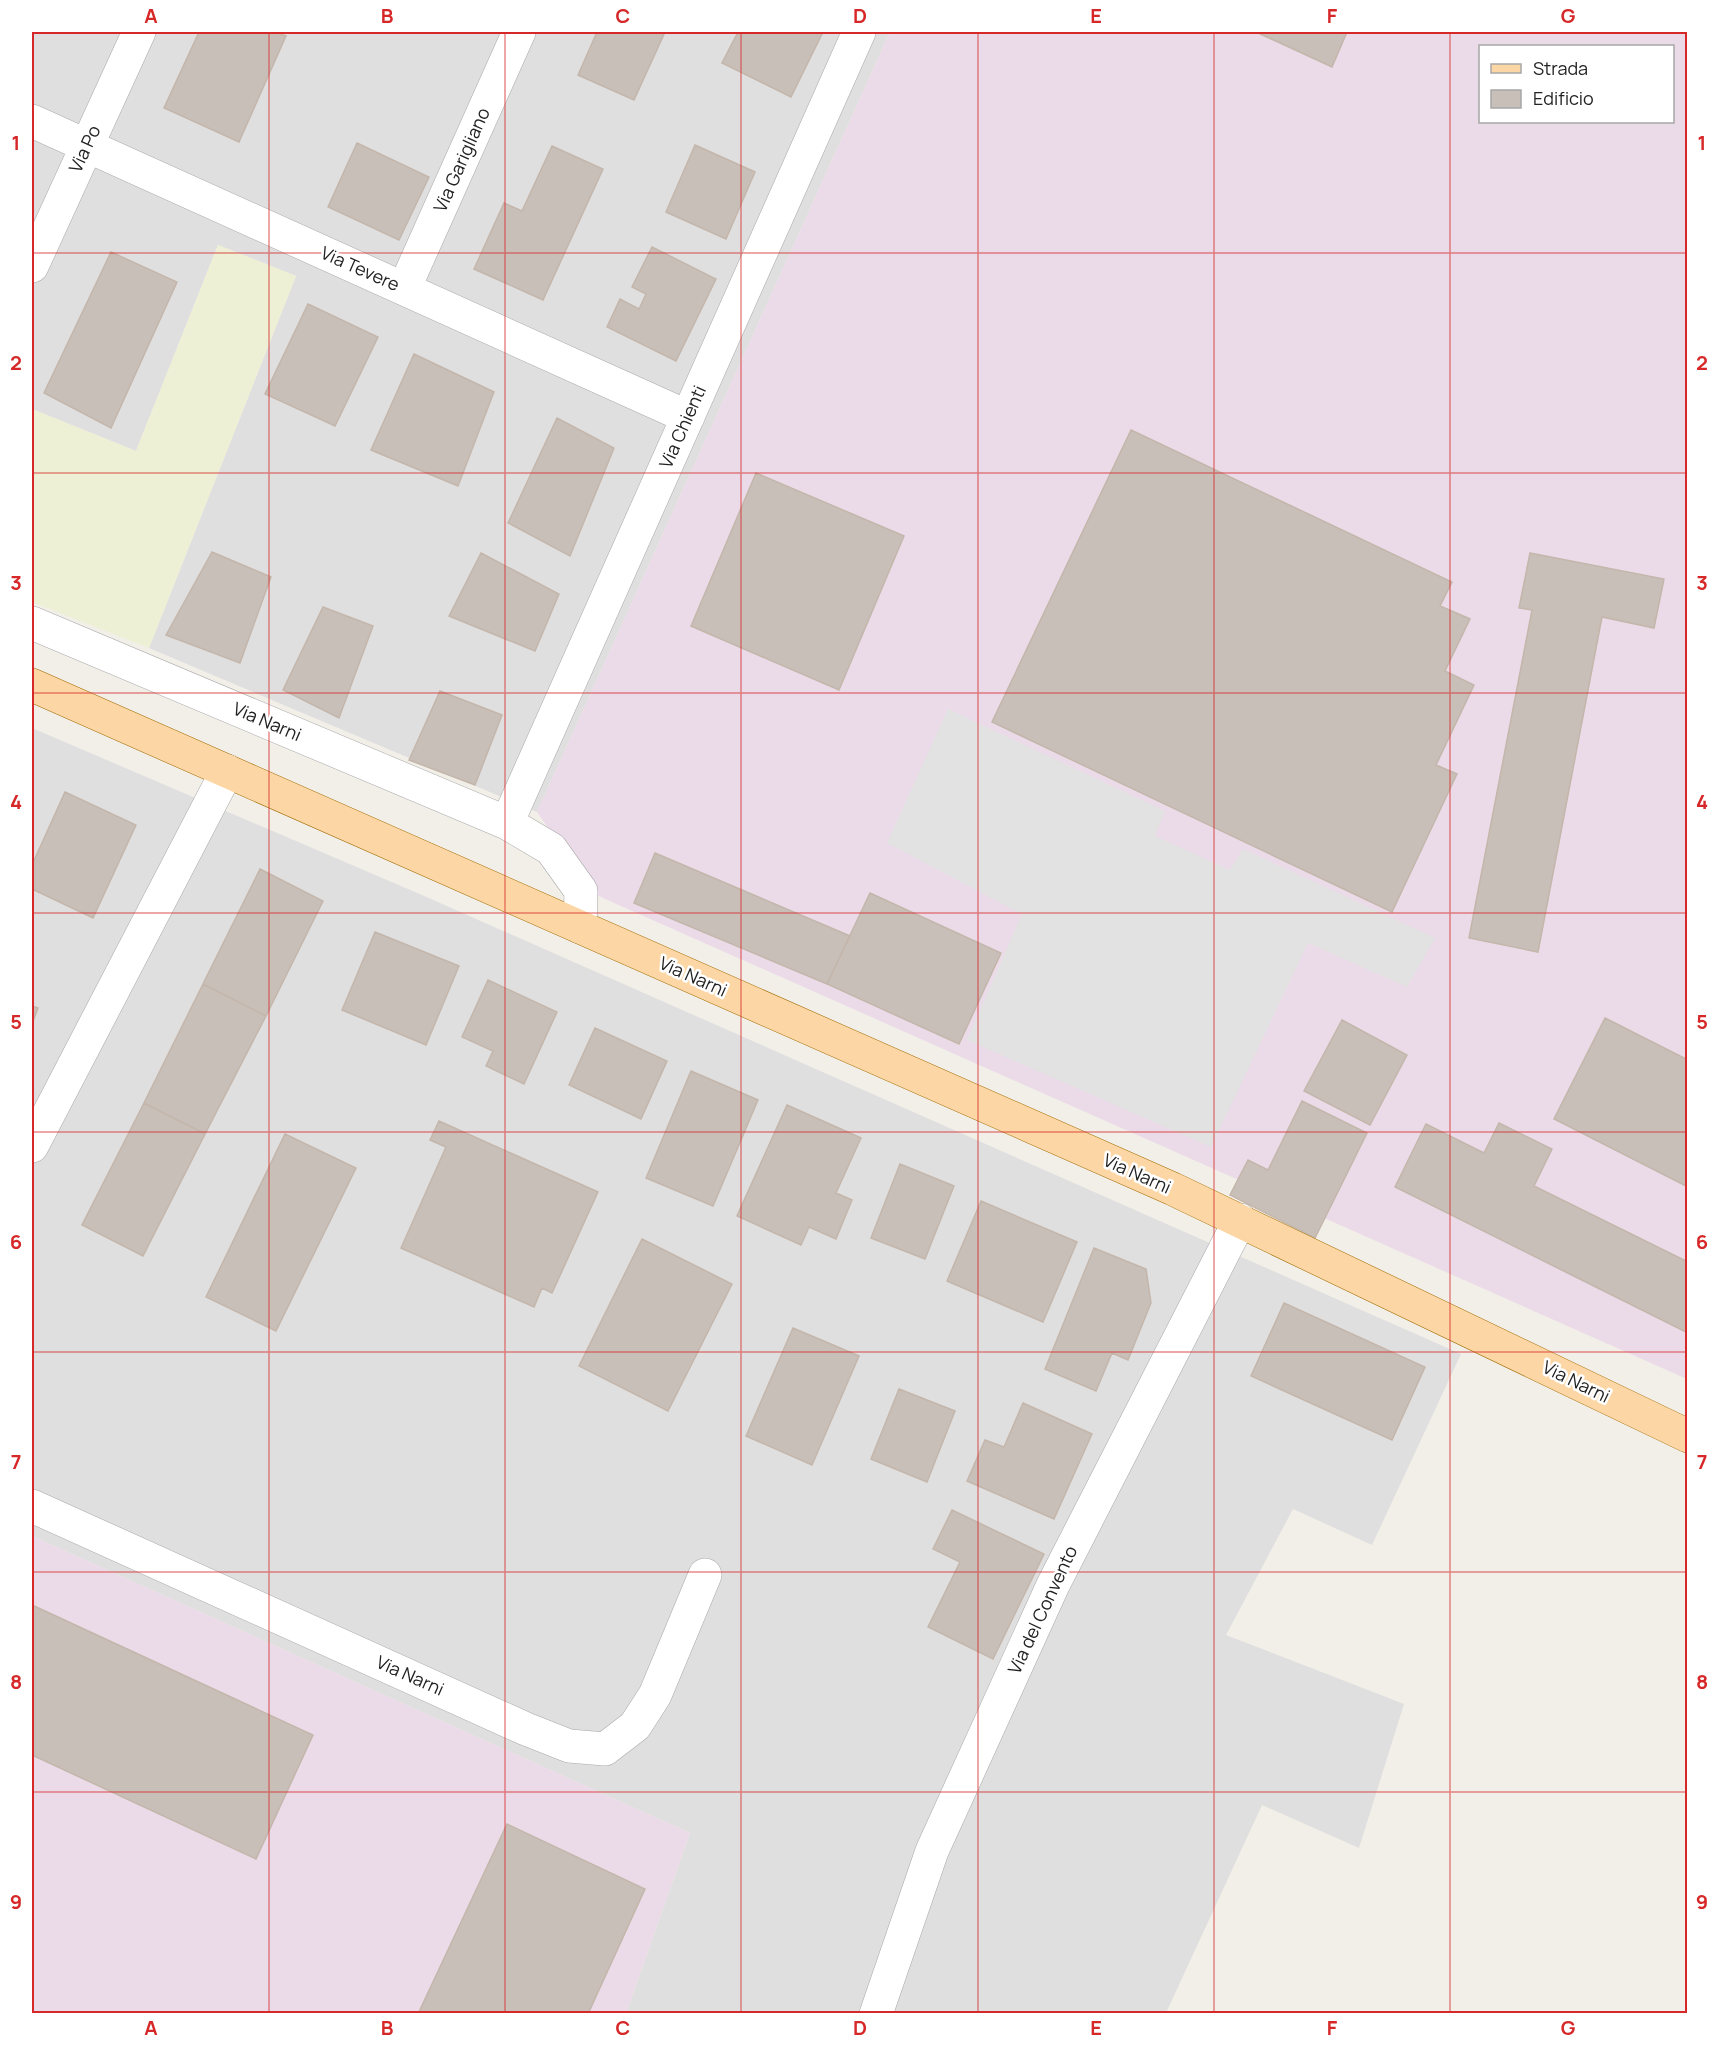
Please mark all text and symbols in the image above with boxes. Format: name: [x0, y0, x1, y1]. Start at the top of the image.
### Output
text: A: [144, 2, 158, 29]
text: B: [381, 2, 394, 29]
text: C: [616, 2, 630, 29]
text: D: [853, 2, 867, 29]
text: E: [1090, 2, 1102, 29]
text: F: [1327, 2, 1338, 29]
text: G: [1561, 2, 1576, 29]
legend: [1479, 45, 1674, 123]
text: Strada: [1533, 56, 1588, 80]
text: Edificio: [1533, 86, 1594, 110]
street label: Via Garigliano: [427, 104, 495, 216]
street label: Via Po: [63, 121, 105, 176]
text: 1: [12, 129, 20, 156]
text: 1: [1698, 129, 1706, 156]
street label: Via Tevere: [317, 240, 404, 296]
text: 2: [10, 349, 22, 376]
text: 2: [1696, 349, 1708, 376]
street label: Via Chienti: [653, 381, 711, 472]
text: 3: [10, 569, 22, 596]
text: 3: [1696, 569, 1708, 596]
street label: Via Narni: [230, 696, 305, 746]
text: 4: [10, 788, 22, 815]
text: 4: [1696, 788, 1708, 815]
street label: Via Narni: [656, 950, 731, 1002]
text: 5: [10, 1008, 22, 1035]
text: 5: [1696, 1008, 1708, 1035]
street label: Via Narni: [1100, 1147, 1175, 1199]
text: 6: [10, 1228, 22, 1255]
text: 6: [1696, 1228, 1708, 1255]
street label: Via Narni: [1539, 1355, 1614, 1408]
text: 7: [11, 1448, 21, 1475]
text: 7: [1697, 1448, 1707, 1475]
street label: Via del Convento: [1002, 1542, 1082, 1678]
street label: Via Narni: [373, 1649, 448, 1701]
text: 8: [10, 1668, 22, 1695]
text: 8: [1696, 1668, 1708, 1695]
text: 9: [10, 1888, 22, 1915]
text: 9: [1696, 1888, 1708, 1915]
text: A: [144, 2014, 158, 2041]
text: B: [381, 2014, 394, 2041]
text: C: [616, 2014, 630, 2041]
text: D: [853, 2014, 867, 2041]
text: E: [1090, 2014, 1102, 2041]
text: F: [1327, 2014, 1338, 2041]
text: G: [1561, 2014, 1576, 2041]

